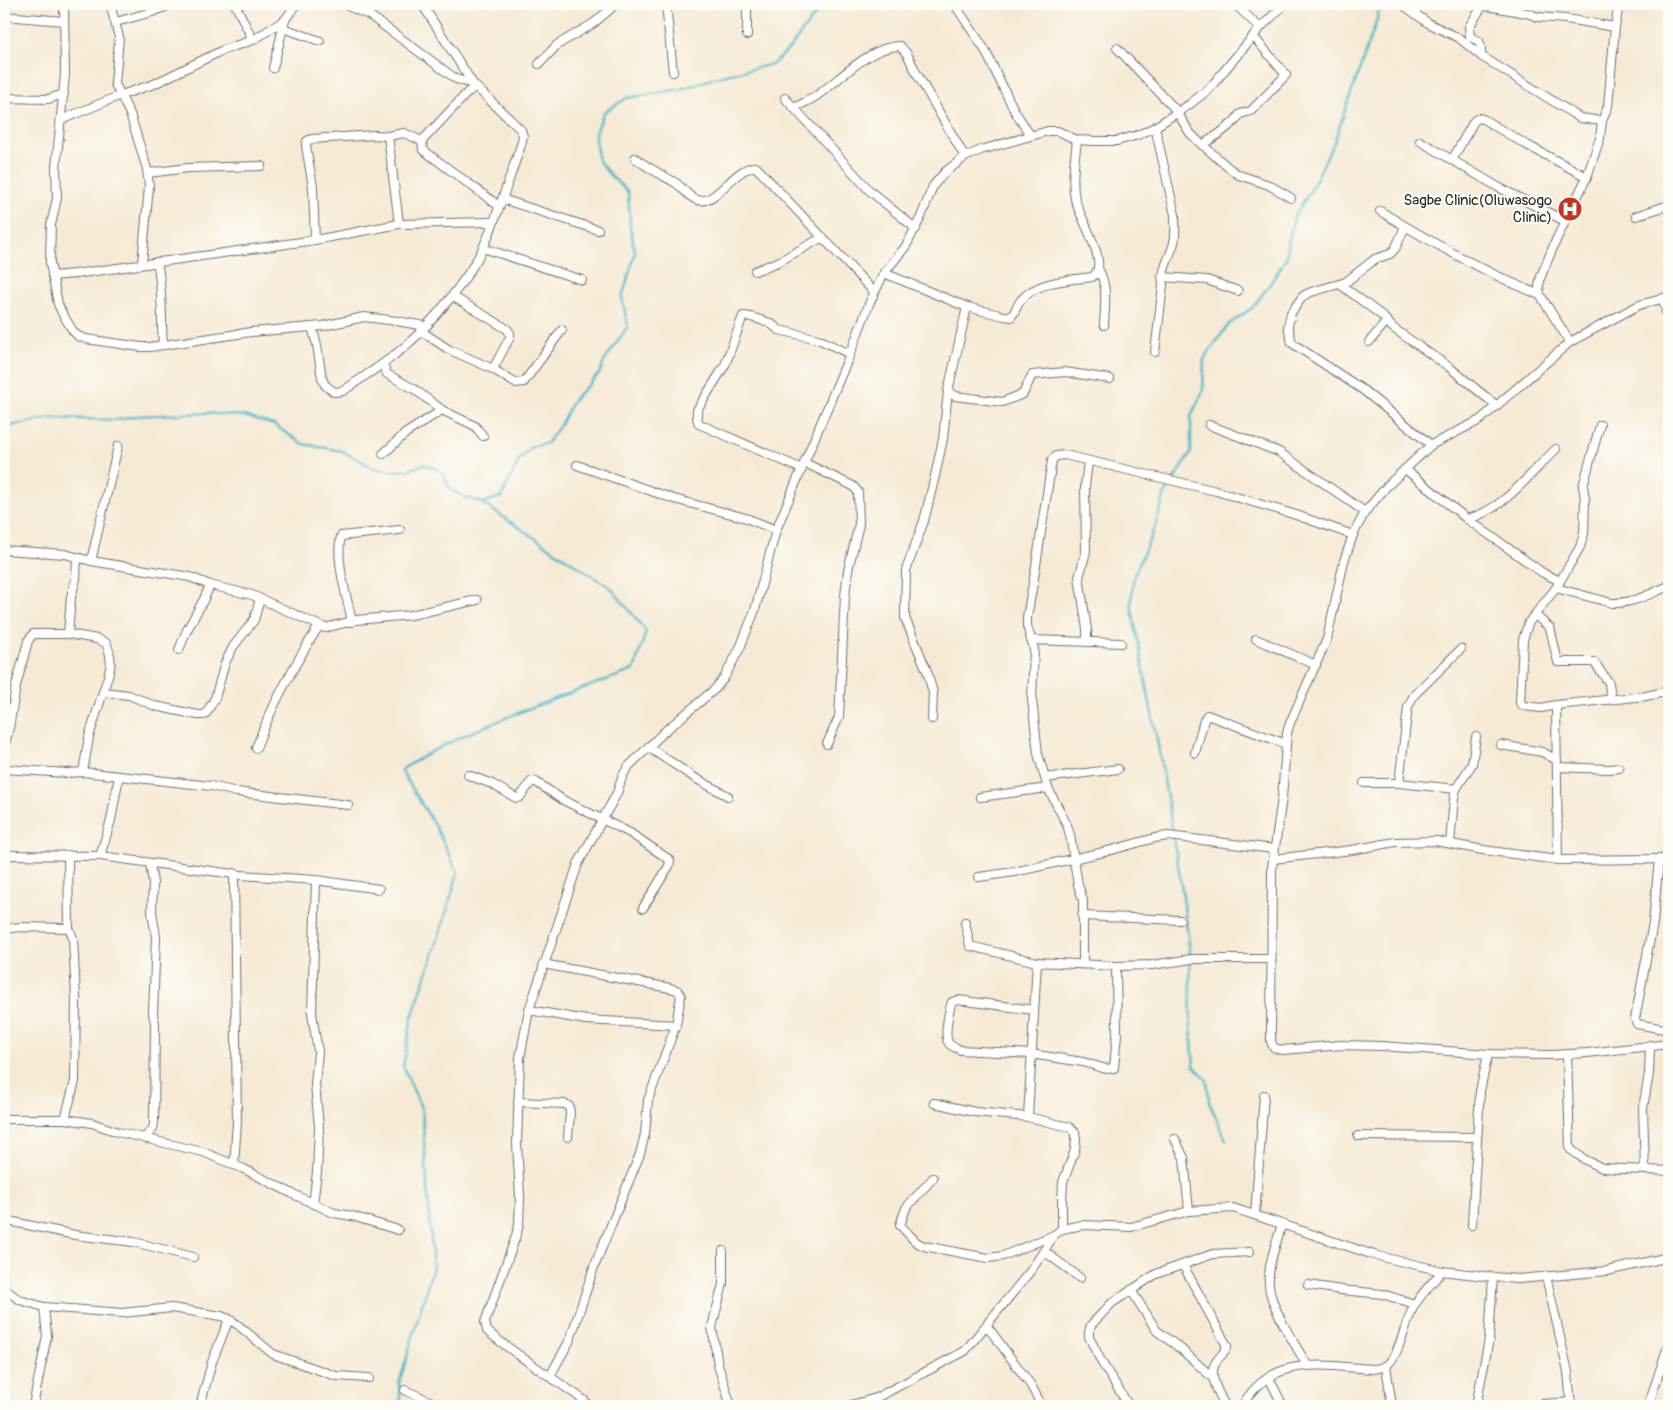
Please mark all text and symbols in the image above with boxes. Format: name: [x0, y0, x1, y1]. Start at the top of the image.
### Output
place label: Sagbe Clinic(Oluwasogo Clinic): [1403, 191, 1552, 227]
hospital icon: Sagbe Clinic(Oluwasogo Clinic): [1557, 196, 1583, 222]

